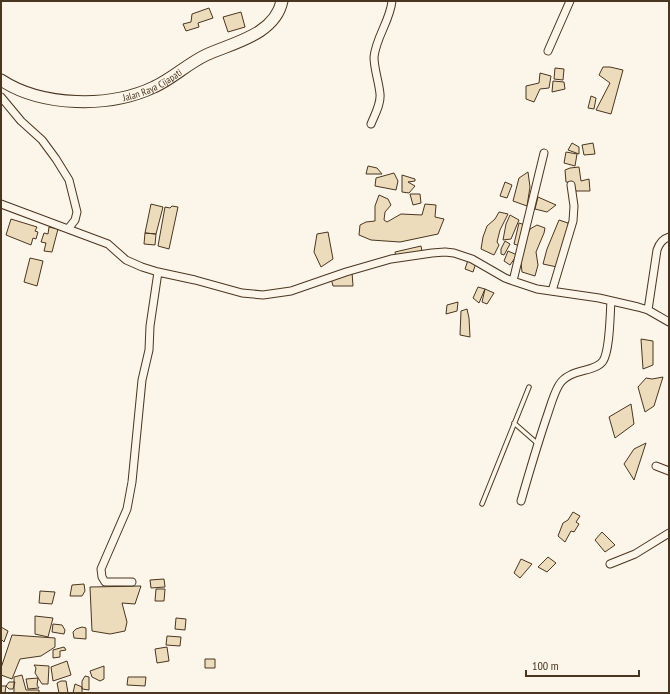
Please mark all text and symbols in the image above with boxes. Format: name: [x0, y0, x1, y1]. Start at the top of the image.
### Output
street label: Jalan Raya Cijapati: [120, 65, 184, 104]
scale bar: [526, 652, 639, 678]
text: 100 m: [532, 658, 559, 673]

